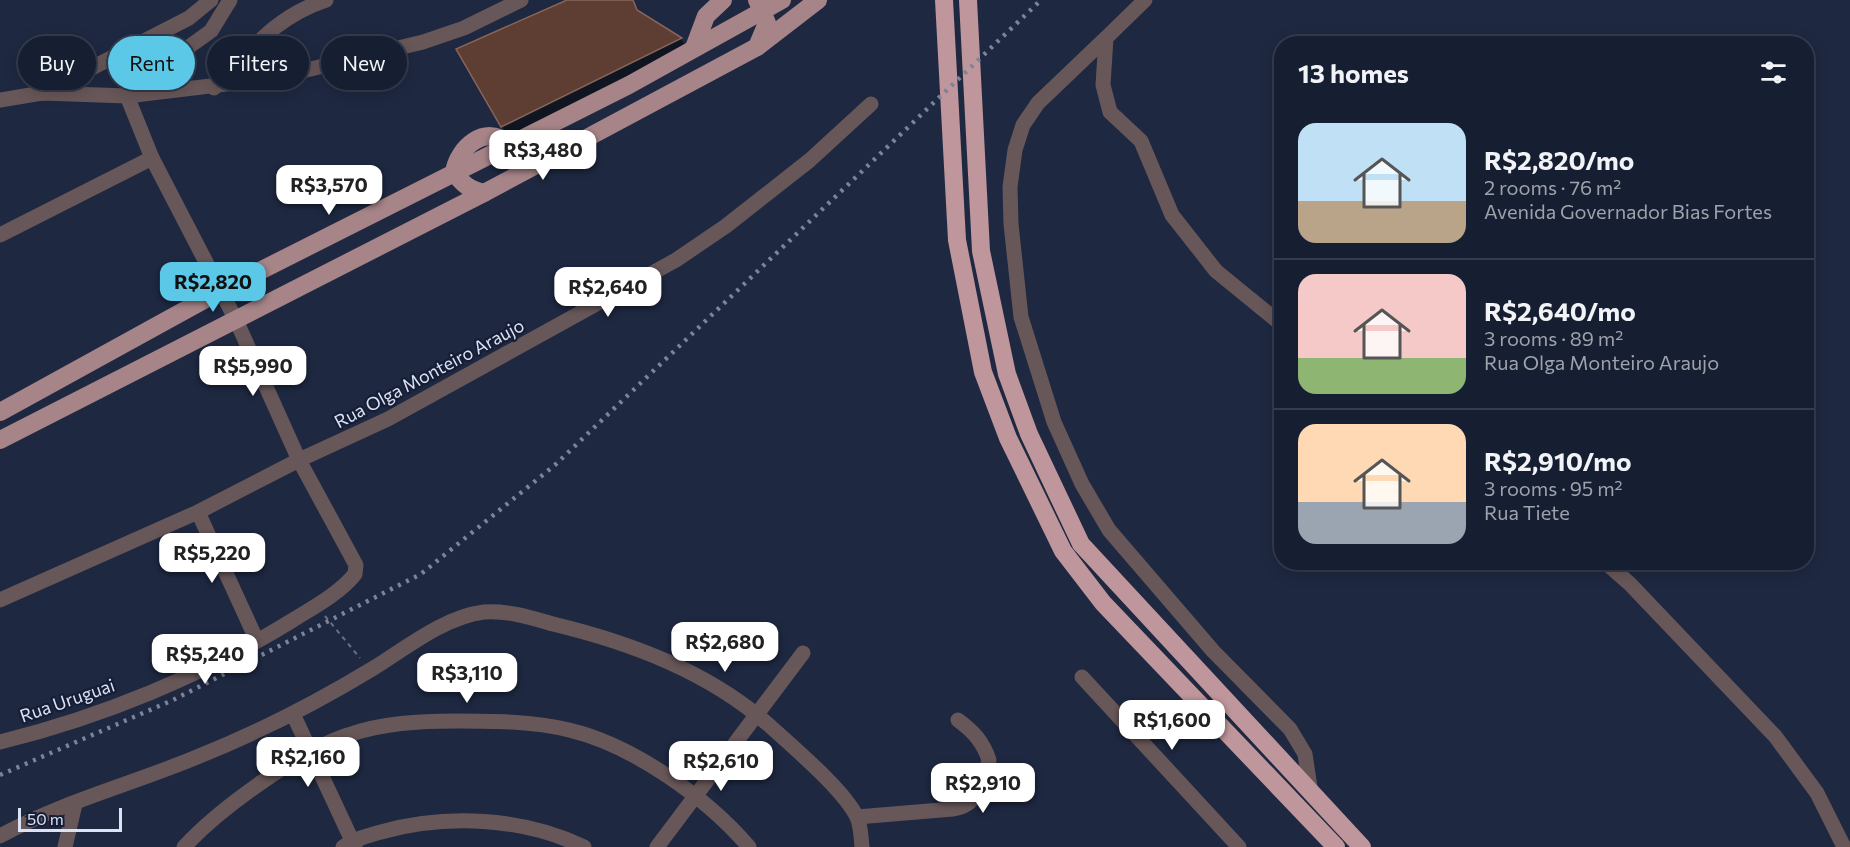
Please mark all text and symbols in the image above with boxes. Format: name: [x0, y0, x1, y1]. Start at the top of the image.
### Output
chip: Buy: [18, 36, 96, 90]
chip: Rent: [108, 36, 195, 90]
chip: Filters: [207, 36, 309, 90]
chip: New: [321, 36, 407, 90]
icon: filters: [1757, 56, 1790, 89]
text: 13 homes: [1298, 57, 1409, 88]
pin: R$3,480: [488, 130, 598, 181]
text: R$3,480: [503, 137, 583, 161]
text: R$2,820/mo: [1484, 144, 1634, 175]
icon: home: [1346, 147, 1418, 219]
pin: R$3,570: [274, 165, 384, 216]
text: R$3,570: [290, 172, 368, 196]
text: 2 rooms · 76 m²: [1484, 175, 1621, 199]
text: Avenida Governador Bias Fortes: [1484, 199, 1772, 223]
pin: R$2,820: [158, 262, 268, 313]
pin: R$2,640: [553, 267, 663, 318]
text: R$2,820: [174, 269, 252, 293]
text: R$2,640: [568, 274, 648, 298]
text: R$2,640/mo: [1484, 295, 1636, 326]
icon: home: [1346, 298, 1418, 370]
street label: Rua Olga Monteiro Araujo: [330, 314, 528, 432]
text: 3 rooms · 89 m²: [1484, 326, 1623, 350]
pin: R$5,990: [198, 346, 308, 397]
text: Rua Olga Monteiro Araujo: [1484, 350, 1719, 374]
text: R$5,990: [213, 353, 293, 377]
text: R$2,910/mo: [1484, 445, 1632, 476]
icon: home: [1346, 448, 1418, 520]
text: 3 rooms · 95 m²: [1484, 476, 1623, 500]
text: Rua Tiete: [1484, 500, 1570, 524]
pin: R$5,220: [157, 533, 267, 584]
text: R$5,220: [173, 540, 251, 564]
pin: R$2,680: [670, 622, 780, 673]
text: R$2,680: [685, 629, 765, 653]
pin: R$5,240: [150, 634, 260, 685]
text: R$5,240: [166, 641, 244, 665]
pin: R$3,110: [412, 653, 522, 704]
text: R$3,110: [431, 660, 503, 684]
street label: Rua Uruguai: [17, 673, 117, 727]
pin: R$1,600: [1117, 700, 1227, 751]
text: R$1,600: [1133, 707, 1211, 731]
pin: R$2,160: [253, 737, 363, 788]
pin: R$2,610: [666, 741, 776, 792]
text: R$2,160: [271, 744, 345, 768]
text: R$2,610: [683, 748, 759, 772]
pin: R$2,910: [928, 763, 1038, 814]
text: R$2,910: [945, 770, 1021, 794]
scale bar: [18, 805, 122, 832]
text: 50 m: [27, 809, 64, 828]

